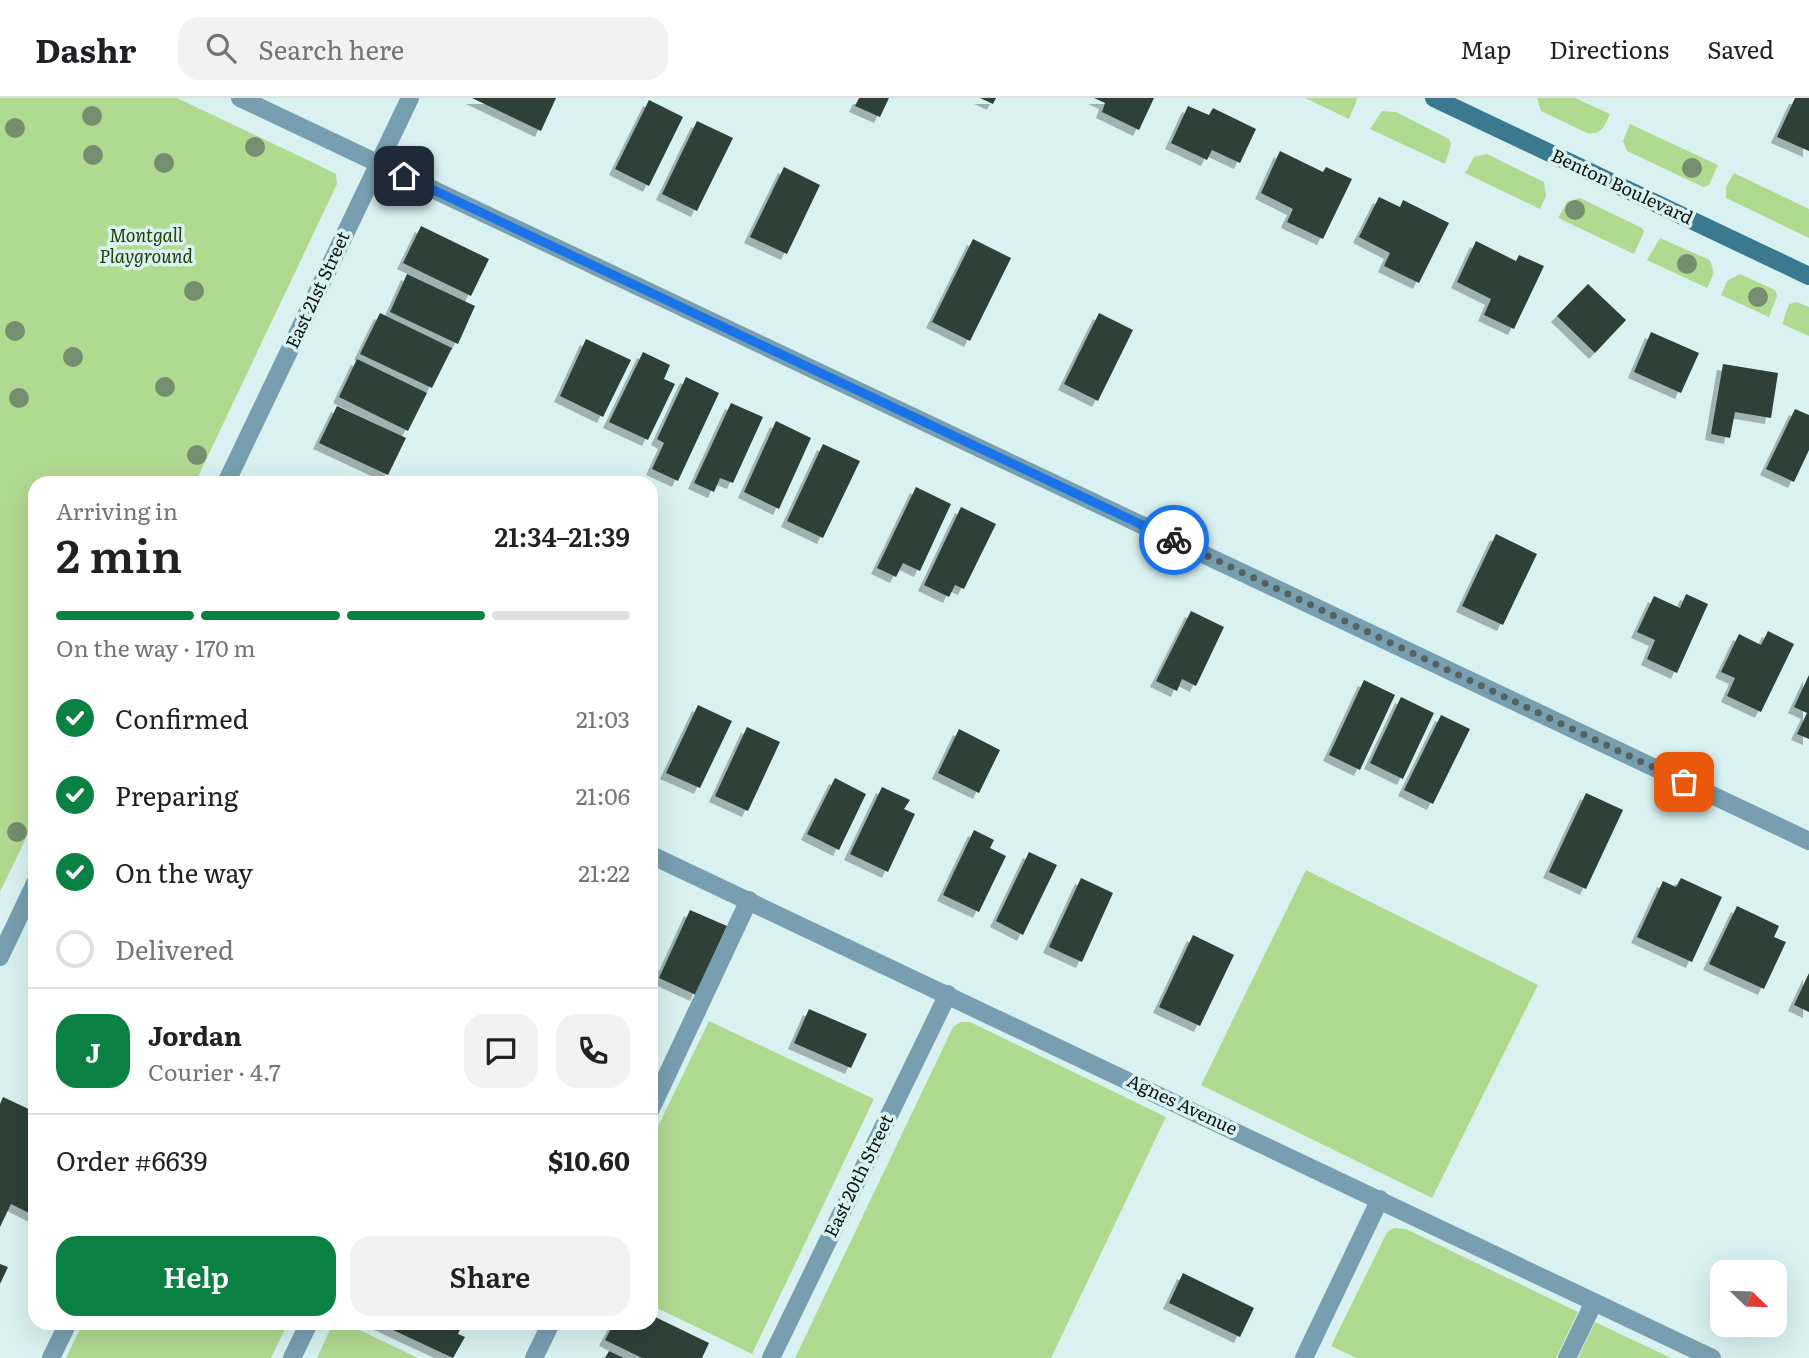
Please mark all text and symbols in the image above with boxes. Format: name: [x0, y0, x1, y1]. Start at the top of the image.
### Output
search box: [178, 17, 668, 80]
text: Dashr: [35, 24, 136, 73]
icon: search: [202, 29, 240, 67]
text: Search here: [258, 29, 404, 68]
text: Map: [1460, 31, 1511, 66]
text: Directions: [1549, 31, 1669, 66]
text: Saved: [1707, 31, 1774, 66]
street label: Benton Boulevard: [1547, 141, 1698, 230]
pin: [374, 146, 434, 206]
icon: home: [385, 157, 423, 195]
park label: Montgall Playground: [99, 221, 193, 269]
street label: East 21st Street: [278, 226, 356, 352]
text: Arriving in: [56, 493, 178, 527]
courier: [1139, 505, 1209, 575]
text: 21:34–21:39: [495, 516, 630, 555]
text: 2 min: [56, 519, 182, 587]
icon: bike: [1155, 521, 1193, 559]
text: On the way · 170 m: [56, 630, 256, 664]
text: Confirmed: [115, 698, 249, 737]
icon: check: [56, 699, 94, 737]
text: 21:03: [576, 701, 630, 735]
pin: [1654, 752, 1714, 812]
icon: bag: [1665, 763, 1703, 801]
text: Preparing: [115, 775, 238, 814]
icon: check: [56, 776, 94, 814]
text: 21:06: [576, 778, 630, 812]
text: On the way: [115, 852, 253, 891]
icon: check: [56, 853, 94, 891]
text: 21:22: [578, 855, 630, 889]
text: Delivered: [115, 929, 234, 968]
button: chat: [464, 1014, 538, 1088]
button: phone: [556, 1014, 630, 1088]
text: Jordan: [148, 1015, 242, 1054]
text: J: [86, 1032, 100, 1071]
text: Courier · 4.7: [148, 1054, 281, 1088]
street label: Agnes Avenue: [1123, 1066, 1242, 1141]
street label: East 20th Street: [816, 1109, 899, 1241]
text: Order #6639: [56, 1140, 207, 1179]
text: $10.60: [548, 1140, 630, 1179]
button: Help: [56, 1236, 336, 1316]
button: Share: [350, 1236, 630, 1316]
north arrow: [1710, 1260, 1787, 1337]
map controls: [1710, 1260, 1787, 1337]

